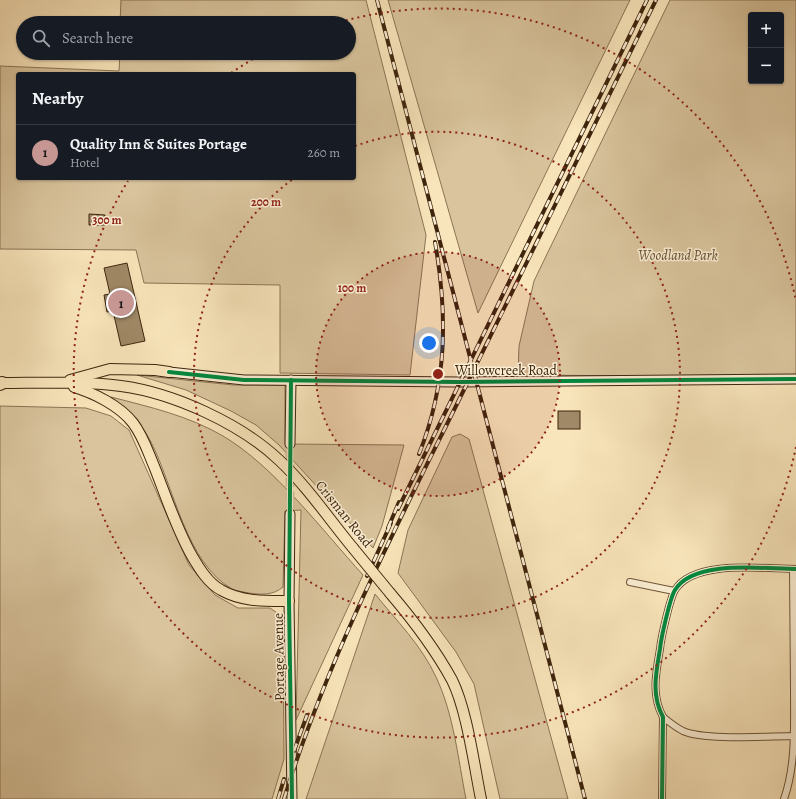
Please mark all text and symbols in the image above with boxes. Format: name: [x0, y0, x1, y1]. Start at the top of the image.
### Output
map controls: [748, 12, 784, 84]
button: +: [748, 12, 784, 48]
search box: [16, 16, 356, 60]
icon: search: [30, 27, 52, 49]
text: Search here: [62, 28, 133, 48]
button: −: [748, 48, 784, 84]
text: Nearby: [32, 87, 83, 110]
text: Quality Inn & Suites Portage: [70, 134, 247, 154]
text: 1: [43, 144, 47, 161]
text: 260 m: [307, 144, 340, 161]
text: Hotel: [70, 154, 99, 171]
text: 200 m: [251, 194, 281, 210]
text: 300 m: [92, 212, 122, 228]
park label: Woodland Park: [638, 246, 718, 265]
text: 100 m: [338, 280, 366, 296]
pin: 1: [108, 288, 134, 318]
your location: [419, 333, 439, 353]
street label: Willowcreek Road: [454, 361, 558, 380]
centre of rings: [431, 367, 445, 381]
street label: Crisman Road: [311, 476, 377, 552]
street label: Portage Avenue: [269, 613, 289, 701]

